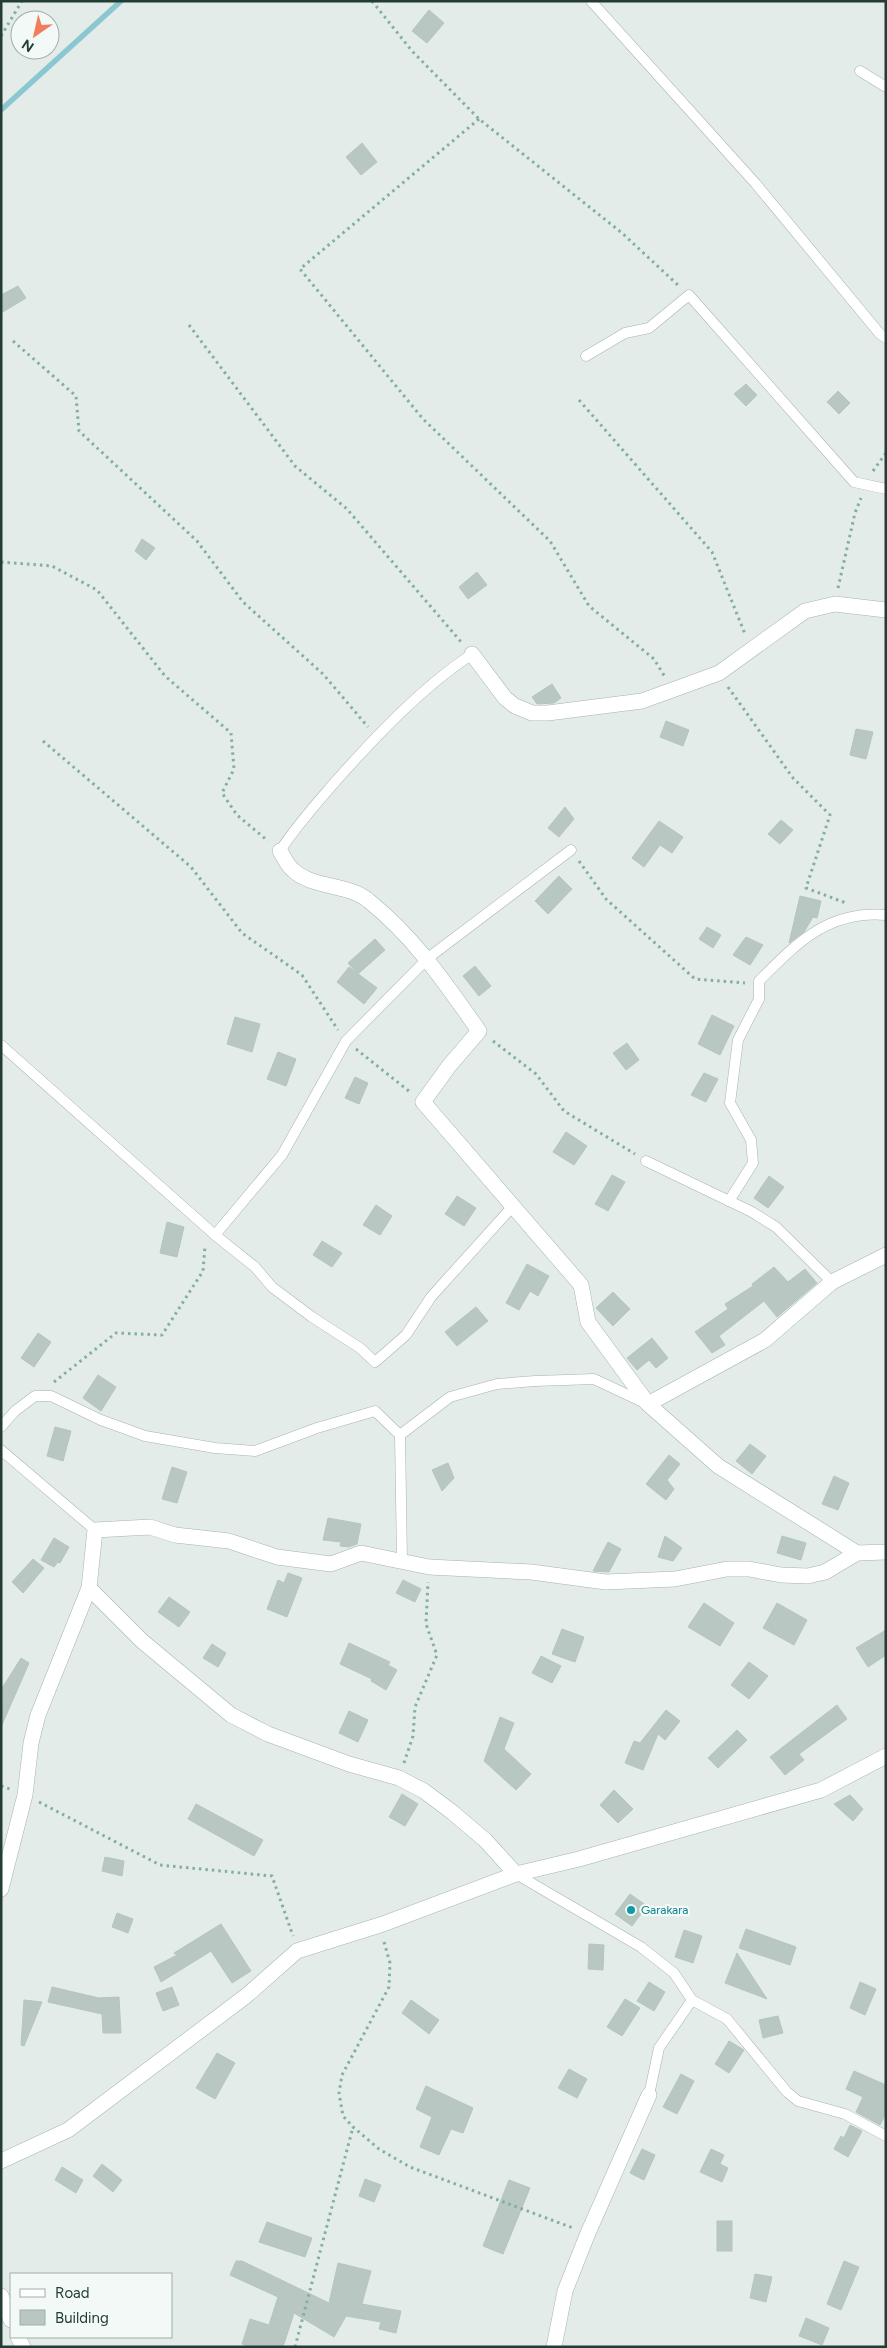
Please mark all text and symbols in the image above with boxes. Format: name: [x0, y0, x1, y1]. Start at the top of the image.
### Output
north arrow: [10, 10, 60, 60]
text: N: [19, 35, 37, 55]
place label: Garakara: [641, 1903, 688, 1917]
marker: Garakara: [625, 1904, 637, 1916]
legend: [10, 2273, 172, 2338]
text: Road: [55, 2284, 90, 2302]
text: Building: [55, 2309, 109, 2327]

